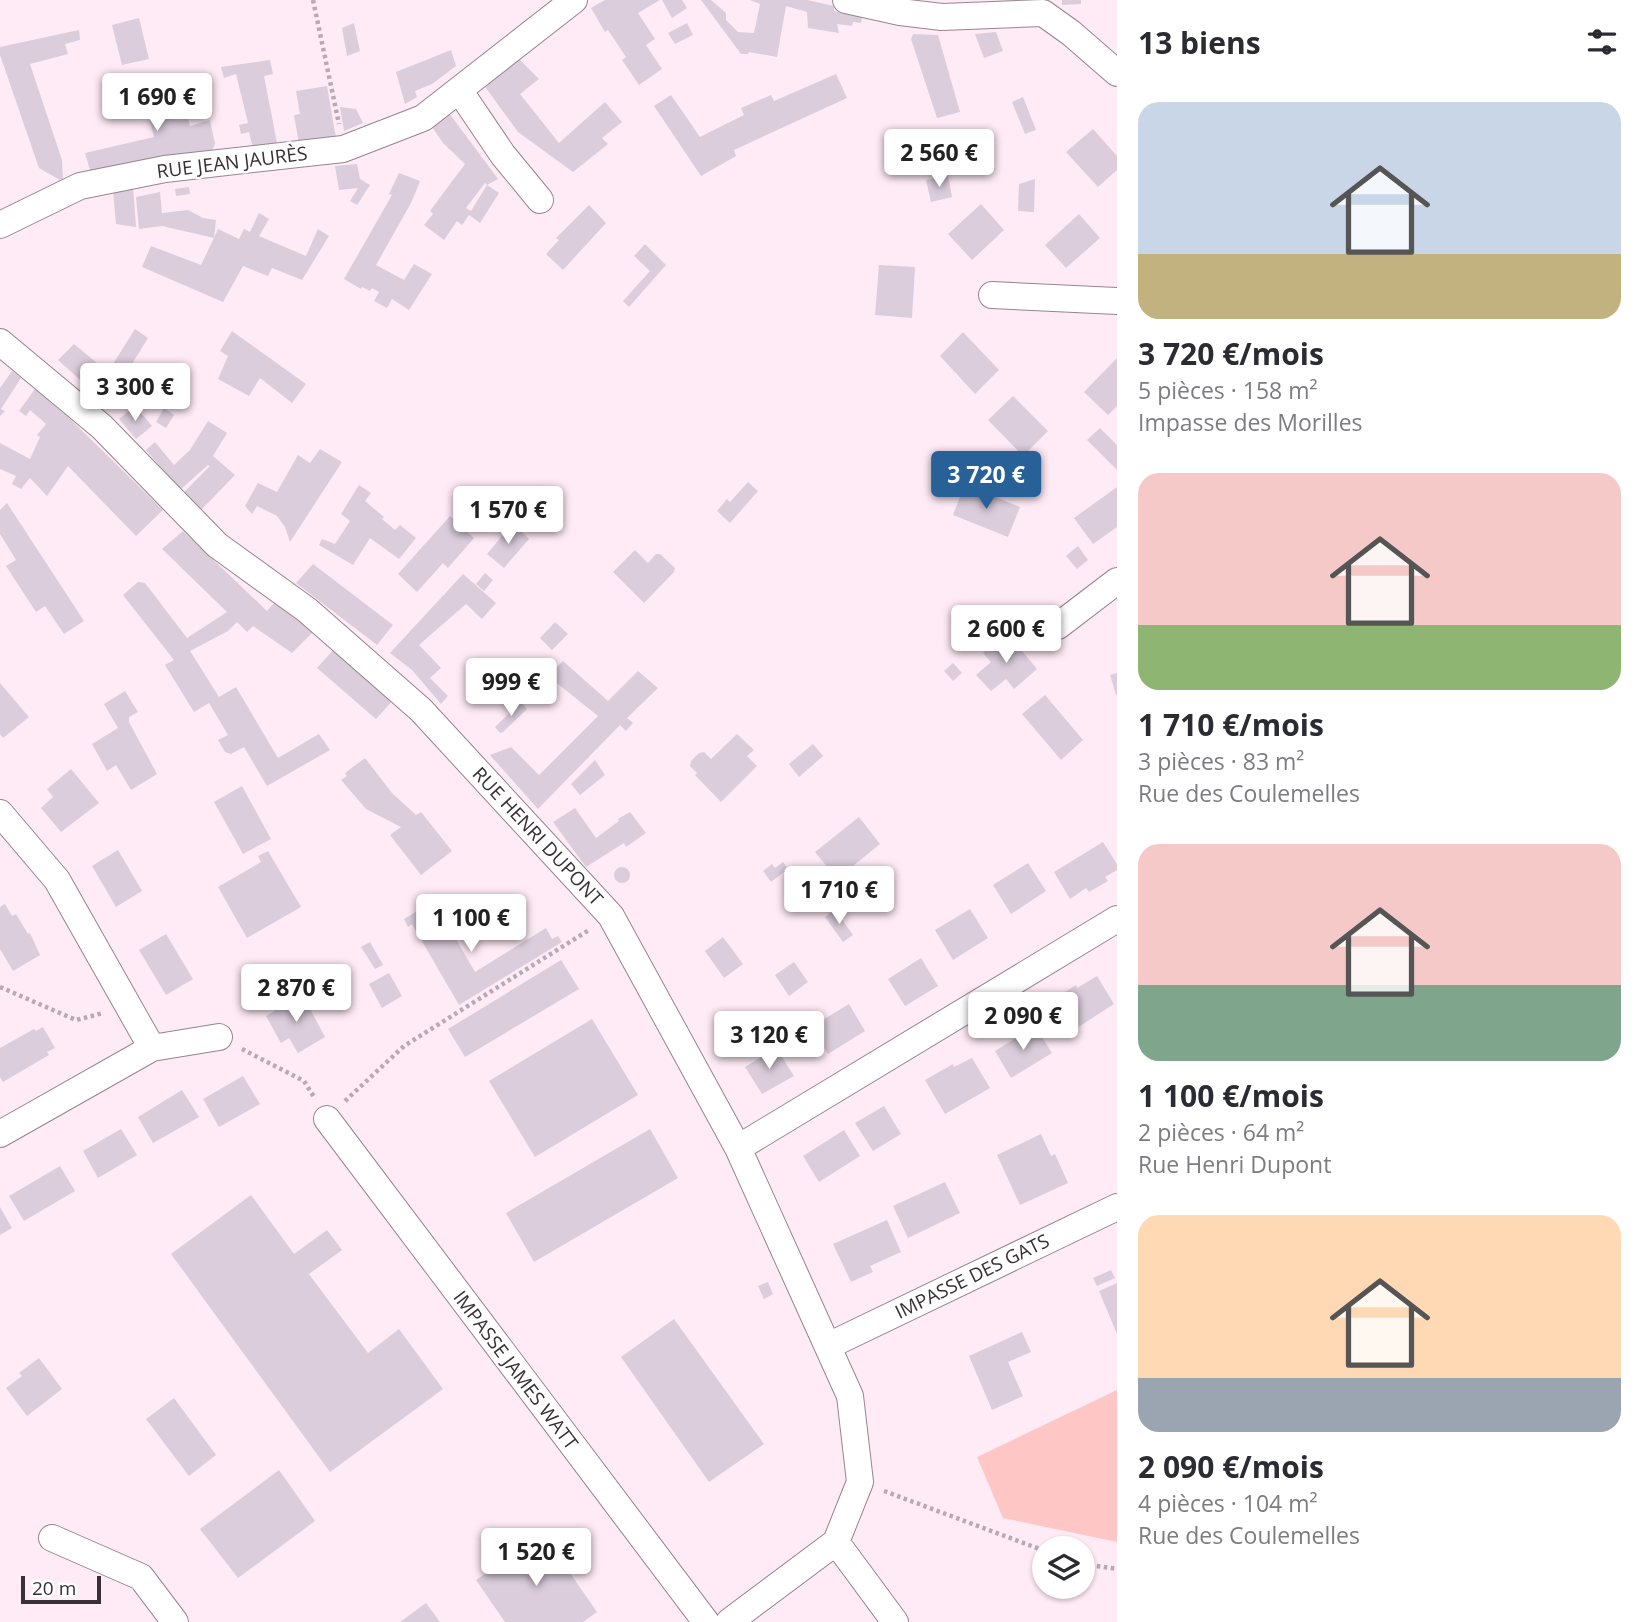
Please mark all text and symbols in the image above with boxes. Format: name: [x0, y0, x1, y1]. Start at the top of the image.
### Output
text: 13 biens: [1138, 22, 1261, 63]
icon: filters: [1583, 23, 1621, 61]
pin: 1 690 €: [92, 74, 222, 133]
text: 1 690 €: [118, 80, 196, 112]
pin: 2 560 €: [874, 130, 1004, 189]
text: 2 560 €: [900, 136, 978, 168]
street label: RUE JEAN JAURÈS: [155, 140, 309, 184]
icon: home: [1317, 147, 1443, 273]
text: 3 720 €/mois: [1138, 333, 1324, 374]
pin: 3 300 €: [70, 364, 200, 423]
text: 3 300 €: [96, 370, 174, 402]
text: 5 pièces · 158 m²: [1138, 374, 1318, 406]
text: Impasse des Morilles: [1138, 406, 1363, 438]
pin: 3 720 €: [921, 452, 1051, 511]
text: 3 720 €: [947, 458, 1025, 490]
pin: 1 570 €: [443, 486, 573, 546]
text: 1 570 €: [469, 493, 547, 525]
icon: home: [1317, 518, 1443, 644]
pin: 2 600 €: [941, 606, 1071, 665]
text: 2 600 €: [967, 612, 1045, 644]
pin: 999 €: [462, 658, 560, 718]
text: 999 €: [482, 665, 540, 697]
text: 1 710 €/mois: [1138, 704, 1324, 745]
text: 3 pièces · 83 m²: [1138, 745, 1304, 777]
street label: RUE HENRI DUPONT: [467, 761, 609, 911]
text: Rue des Coulemelles: [1138, 777, 1360, 809]
pin: 1 710 €: [774, 866, 904, 926]
text: 1 710 €: [800, 873, 878, 905]
icon: home: [1317, 889, 1443, 1015]
pin: 1 100 €: [406, 894, 536, 954]
text: 1 100 €: [432, 901, 510, 933]
pin: 2 870 €: [231, 964, 361, 1024]
text: 2 870 €: [257, 971, 335, 1003]
pin: 2 090 €: [958, 992, 1088, 1052]
text: 2 090 €: [984, 999, 1062, 1031]
pin: 3 120 €: [704, 1012, 834, 1071]
text: 3 120 €: [730, 1018, 808, 1050]
text: 1 100 €/mois: [1138, 1075, 1324, 1116]
text: 2 pièces · 64 m²: [1138, 1116, 1304, 1148]
text: Rue Henri Dupont: [1138, 1148, 1331, 1180]
street label: IMPASSE DES GATS: [891, 1227, 1053, 1325]
icon: home: [1317, 1260, 1443, 1386]
street label: IMPASSE JAMES WATT: [448, 1285, 585, 1455]
text: 2 090 €/mois: [1138, 1446, 1324, 1487]
text: 4 pièces · 104 m²: [1138, 1487, 1318, 1519]
text: Rue des Coulemelles: [1138, 1519, 1360, 1551]
pin: 1 520 €: [471, 1528, 601, 1588]
text: 1 520 €: [497, 1535, 575, 1567]
map controls: [1032, 1536, 1095, 1599]
button: layers: [1032, 1536, 1095, 1599]
scale bar: [21, 1573, 102, 1605]
text: 20 m: [32, 1575, 76, 1601]

